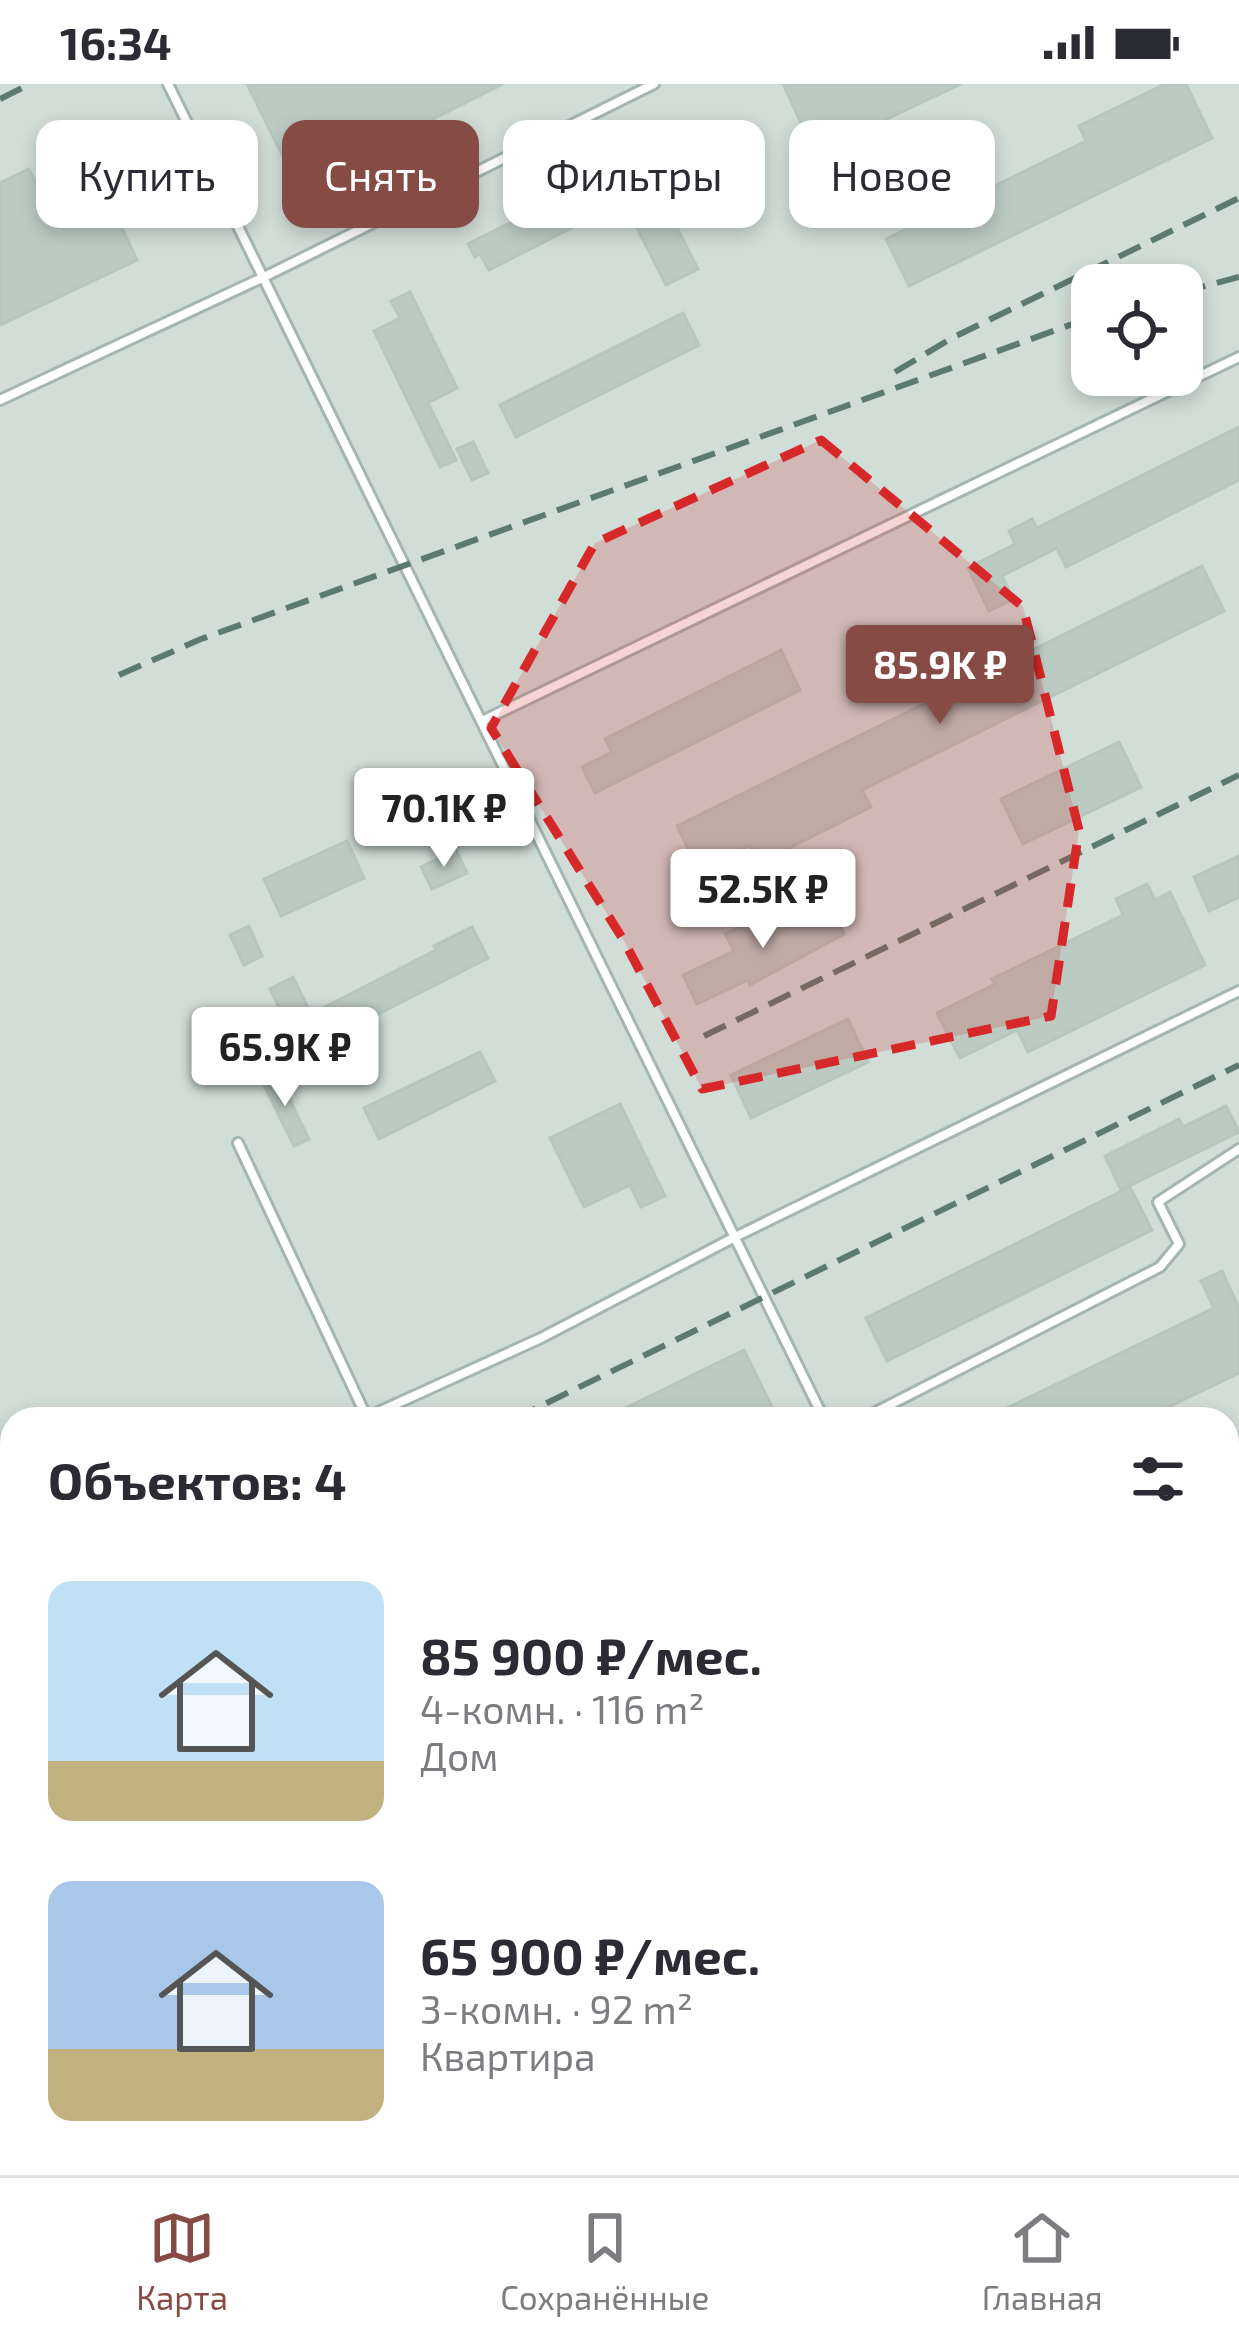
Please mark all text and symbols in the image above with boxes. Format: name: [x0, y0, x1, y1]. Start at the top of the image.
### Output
text: 16:34: [60, 15, 172, 69]
chip: Купить: [36, 120, 258, 228]
chip: Снять: [282, 120, 479, 228]
chip: Фильтры: [503, 120, 765, 228]
chip: Новое: [789, 120, 995, 228]
map controls: [1071, 264, 1203, 396]
button: locate: [1071, 264, 1203, 396]
pin: 85.9K ₽: [829, 625, 1051, 727]
text: 85.9K ₽: [873, 640, 1007, 687]
pin: 70.1K ₽: [333, 768, 555, 870]
text: 70.1K ₽: [381, 783, 507, 830]
pin: 52.5K ₽: [652, 849, 874, 951]
text: 52.5K ₽: [697, 864, 829, 911]
pin: 65.9K ₽: [174, 1007, 396, 1109]
text: 65.9K ₽: [219, 1022, 351, 1069]
icon: filters: [1125, 1446, 1191, 1512]
text: Объектов: 4: [48, 1449, 347, 1510]
text: 85 900 ₽/мес.: [420, 1624, 762, 1685]
icon: home: [144, 1629, 288, 1773]
text: 4-комн. · 116 m²: [420, 1685, 704, 1732]
text: Дом: [420, 1732, 498, 1779]
text: 65 900 ₽/мес.: [420, 1924, 760, 1985]
icon: home: [144, 1929, 288, 2073]
text: 3-комн. · 92 m²: [420, 1985, 693, 2032]
text: Квартира: [420, 2032, 596, 2079]
tab: Карта: [136, 2205, 228, 2317]
tab: Сохранённые: [500, 2205, 709, 2317]
tab: Главная: [982, 2205, 1103, 2317]

